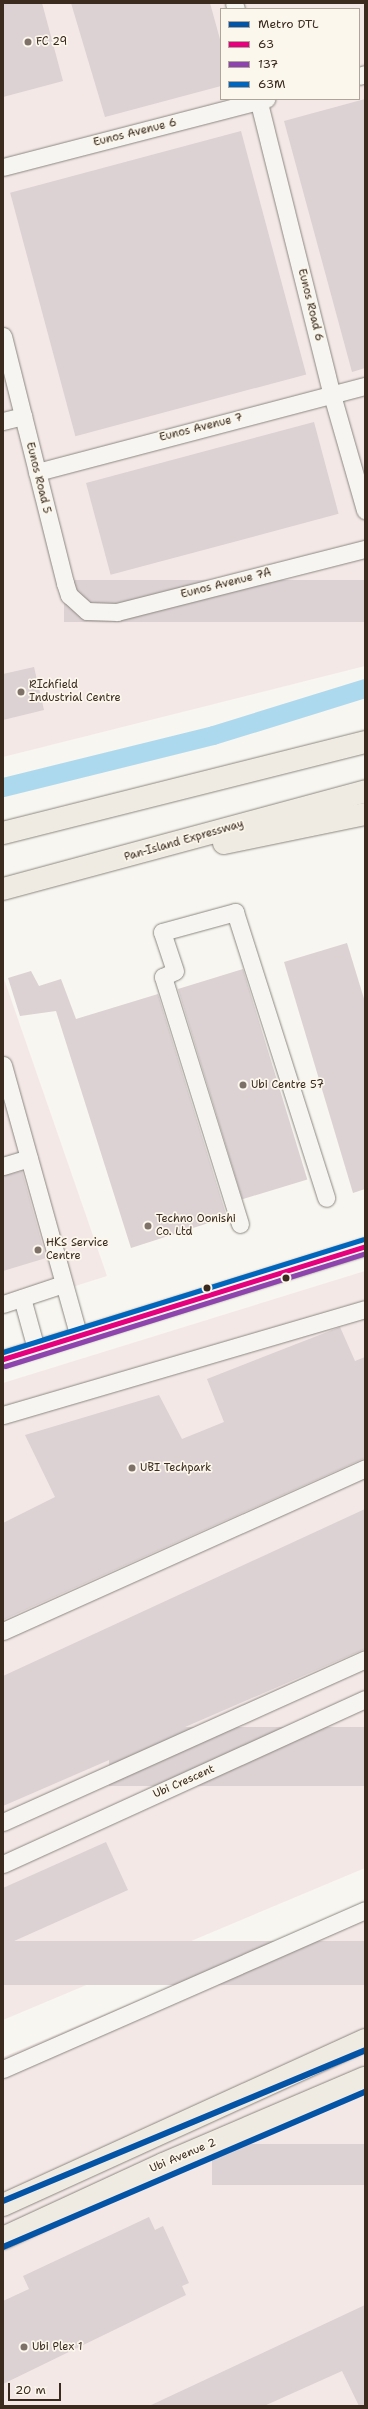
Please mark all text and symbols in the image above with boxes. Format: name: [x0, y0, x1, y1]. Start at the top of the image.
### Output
legend: [220, 8, 360, 100]
text: Metro DTL: [258, 16, 319, 32]
place label: FC 29: [36, 35, 67, 49]
text: 63: [258, 36, 274, 52]
marker: FC 29: [23, 37, 33, 47]
text: 137: [258, 56, 278, 72]
text: 63M: [258, 76, 286, 92]
street label: Eunos Avenue 6: [92, 116, 178, 150]
street label: Eunos Road 6: [295, 267, 325, 343]
street label: Eunos Avenue 7: [158, 411, 244, 445]
street label: Eunos Road 5: [23, 441, 53, 515]
street label: Eunos Avenue 7A: [179, 566, 273, 602]
place label: RIchfield Industrial Centre: [29, 679, 121, 705]
marker: RIchfield Industrial Centre: [16, 687, 26, 697]
street label: Pan-Island Expressway: [123, 818, 245, 864]
place label: Ubi Centre 57: [251, 1078, 324, 1092]
marker: Ubi Centre 57: [238, 1080, 248, 1090]
place label: Techno Oonishi Co. Ltd: [156, 1213, 236, 1239]
marker: Techno Oonishi Co. Ltd: [143, 1221, 153, 1231]
place label: HKS Service Centre: [46, 1237, 108, 1263]
marker: HKS Service Centre: [33, 1245, 43, 1255]
unlabelled marker: [281, 1273, 291, 1283]
unlabelled marker: [202, 1283, 212, 1293]
place label: UBI Techpark: [140, 1461, 211, 1475]
marker: UBI Techpark: [127, 1463, 137, 1473]
street label: Ubi Crescent: [151, 1763, 217, 1801]
street label: Ubi Avenue 2: [148, 2136, 218, 2176]
place label: Ubi Plex 1: [32, 2340, 83, 2354]
marker: Ubi Plex 1: [19, 2342, 29, 2352]
scale bar: [10, 2375, 63, 2401]
text: 20 m: [15, 2382, 46, 2398]

